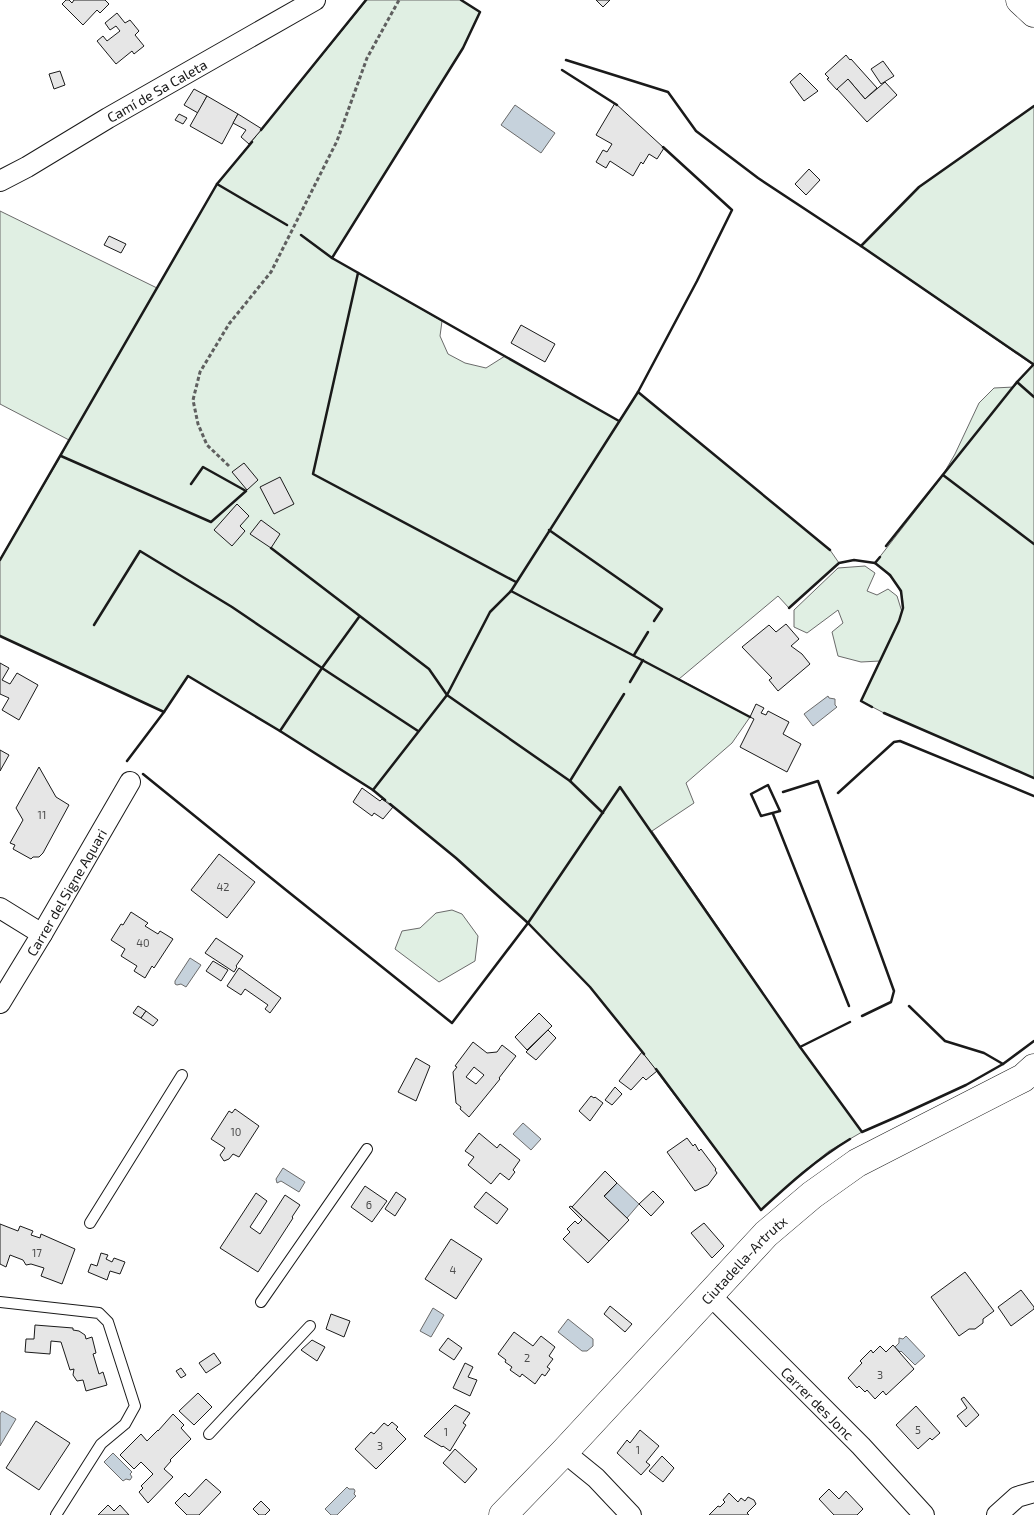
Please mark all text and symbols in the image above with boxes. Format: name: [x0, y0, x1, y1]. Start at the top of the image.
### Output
street label: Camí de Sa Caleta: [104, 55, 210, 126]
house number: 11: [38, 808, 46, 821]
street label: Carrer del Signe Aquari: [22, 826, 110, 959]
house number: 42: [217, 880, 229, 893]
house number: 40: [136, 936, 150, 949]
house number: 10: [230, 1125, 242, 1138]
house number: 6: [366, 1198, 372, 1211]
street label: Ciutadella-Artrutx: [697, 1211, 790, 1307]
house number: 17: [32, 1246, 42, 1259]
house number: 4: [450, 1263, 457, 1276]
house number: 2: [524, 1351, 530, 1364]
street label: Carrer des Jonc: [778, 1363, 858, 1443]
house number: 3: [877, 1368, 883, 1381]
house number: 5: [915, 1423, 921, 1436]
house number: 1: [444, 1425, 448, 1438]
house number: 3: [377, 1439, 383, 1452]
house number: 1: [636, 1443, 640, 1456]

